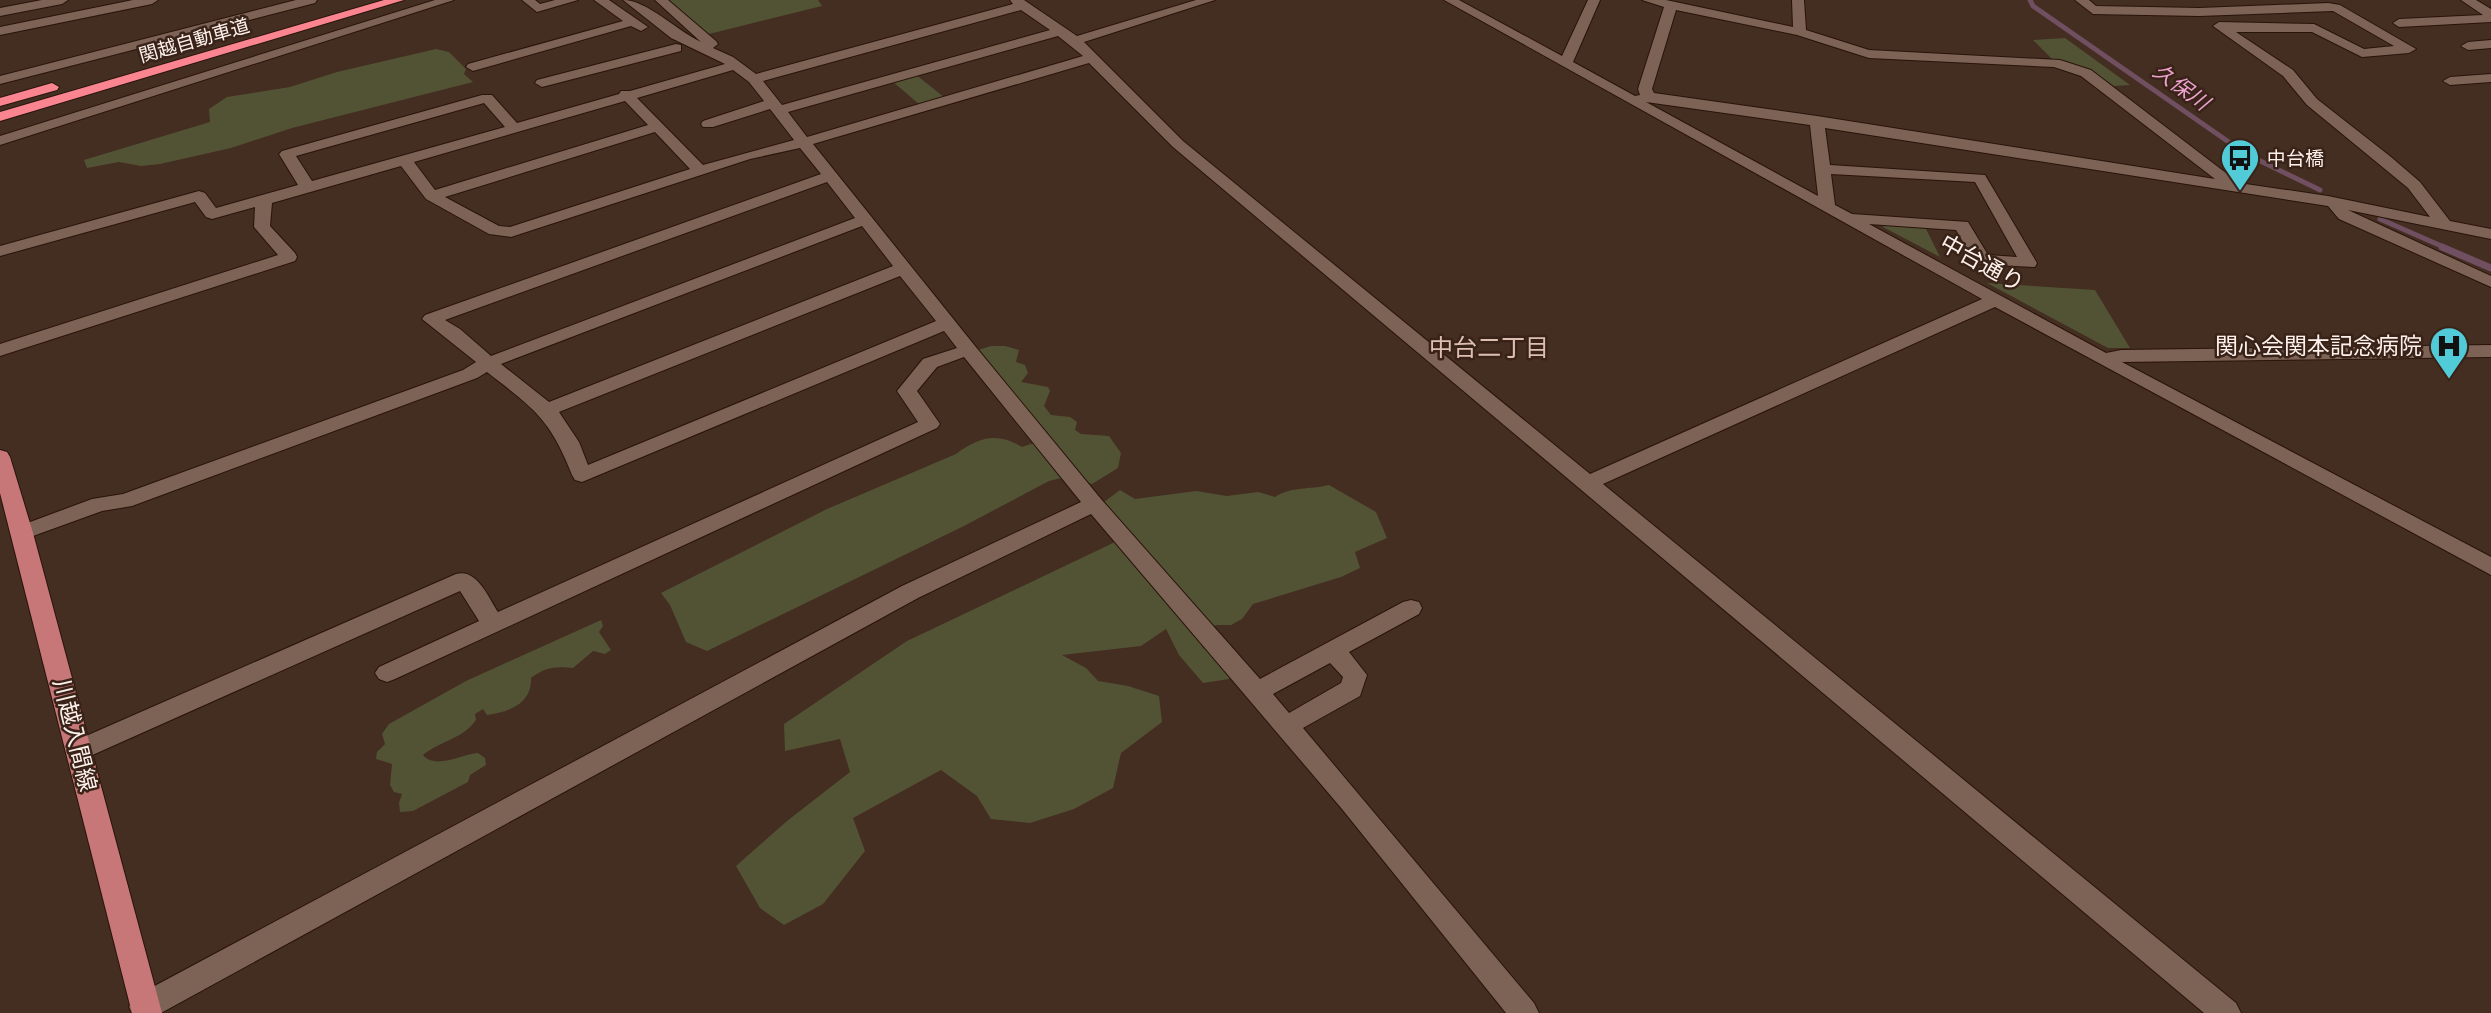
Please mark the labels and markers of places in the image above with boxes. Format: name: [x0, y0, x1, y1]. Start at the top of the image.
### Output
bus stop icon: 中台橋: [2219, 137, 2261, 192]
place label: 中台橋: [2267, 148, 2324, 170]
hospital icon: 関心会関本記念病院: [2428, 325, 2470, 380]
place label: 関心会関本記念病院: [2215, 333, 2422, 360]

